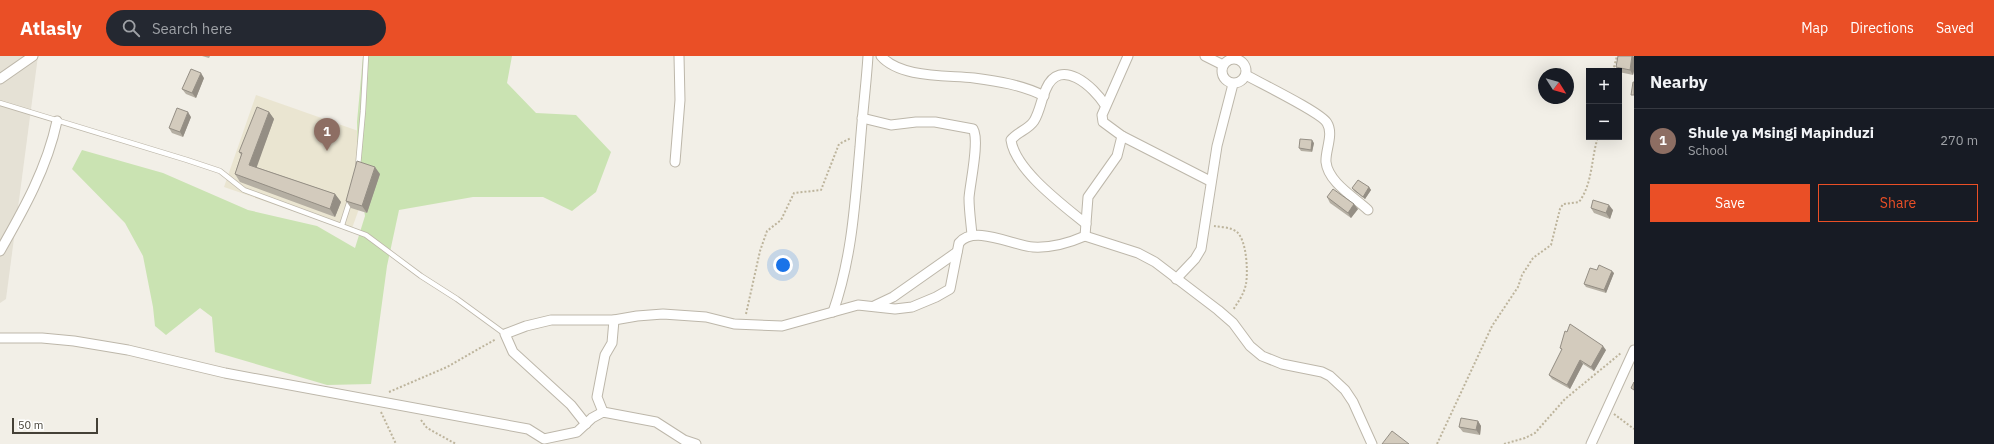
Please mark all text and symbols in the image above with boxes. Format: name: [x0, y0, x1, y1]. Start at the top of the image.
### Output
search box: [106, 10, 386, 46]
text: Atlasly: [20, 16, 82, 40]
icon: search: [120, 17, 142, 39]
text: Search here: [152, 19, 232, 38]
text: Map: [1801, 19, 1828, 37]
text: Directions: [1850, 19, 1914, 37]
text: Saved: [1936, 19, 1974, 37]
north arrow: [1538, 68, 1574, 104]
map controls: [1586, 68, 1622, 140]
button: +: [1586, 68, 1622, 104]
text: Nearby: [1650, 71, 1708, 93]
button: −: [1586, 104, 1622, 140]
pin: 1: [314, 118, 340, 151]
text: Shule ya Msingi Mapinduzi: [1688, 123, 1874, 142]
text: 1: [1659, 132, 1667, 149]
text: 270 m: [1940, 132, 1978, 149]
text: School: [1688, 142, 1728, 159]
button: Save: [1650, 184, 1810, 222]
button: Share: [1818, 184, 1978, 222]
your location: [773, 255, 793, 275]
scale bar: [12, 416, 98, 435]
text: 50 m: [18, 418, 43, 432]

